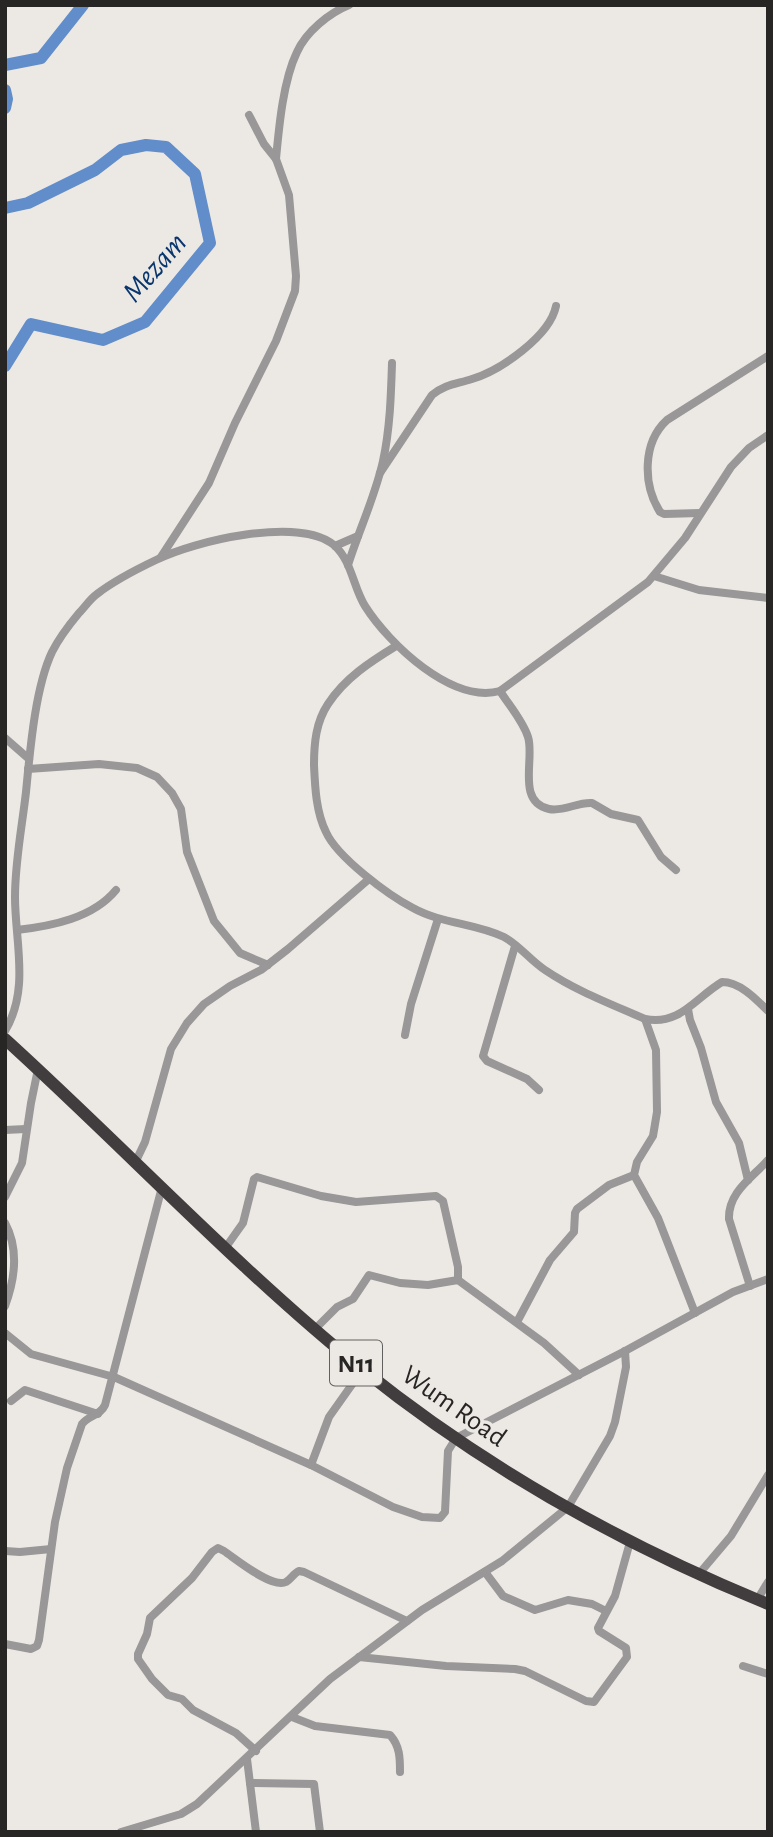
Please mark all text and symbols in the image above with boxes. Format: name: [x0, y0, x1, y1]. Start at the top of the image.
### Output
water label: Mezam: [117, 228, 192, 308]
road number: N11: [330, 1340, 382, 1386]
street label: Wum Road: [397, 1361, 511, 1453]

